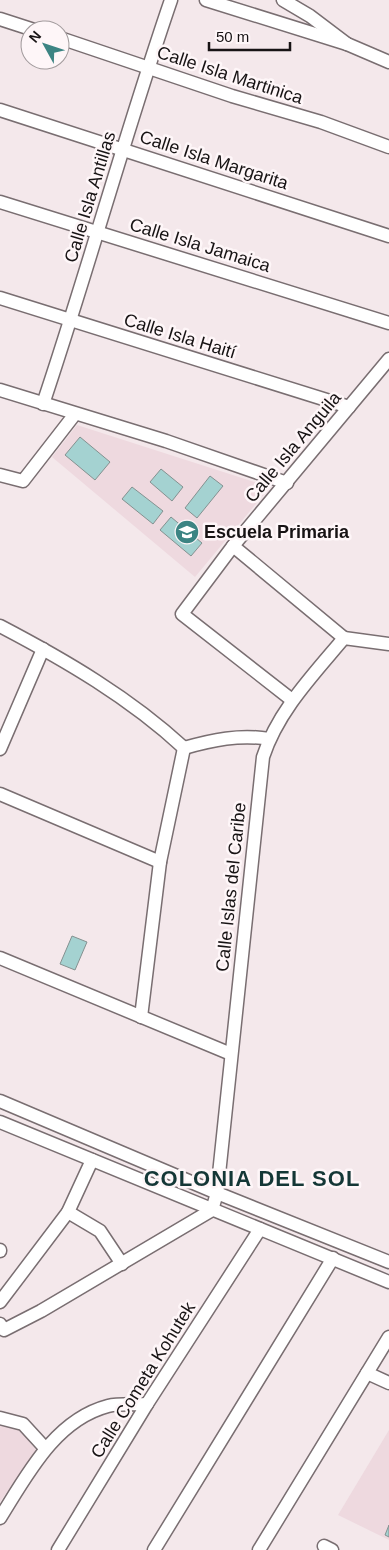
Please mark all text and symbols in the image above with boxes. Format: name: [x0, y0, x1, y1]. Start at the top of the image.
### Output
north arrow: [20, 20, 70, 70]
scale bar: [209, 20, 290, 52]
text: N: [26, 28, 44, 46]
text: 50 m: [216, 28, 249, 45]
street label: Calle Isla Martinica: [155, 42, 306, 108]
street label: Calle Isla Margarita: [137, 127, 292, 194]
street label: Calle Isla Antillas: [61, 129, 119, 265]
street label: Calle Isla Jamaica: [127, 214, 274, 276]
street label: Calle Isla Haití: [122, 309, 238, 363]
street label: Calle Isla Anguila: [241, 387, 346, 506]
school or university icon: Escuela Primaria: [174, 519, 200, 545]
place label: Escuela Primaria: [204, 522, 350, 542]
street label: Calle Islas del Caribe: [212, 801, 250, 973]
district label: COLONIA DEL SOL: [144, 1166, 360, 1191]
street label: Calle Cometa Kohutek: [87, 1297, 200, 1462]

